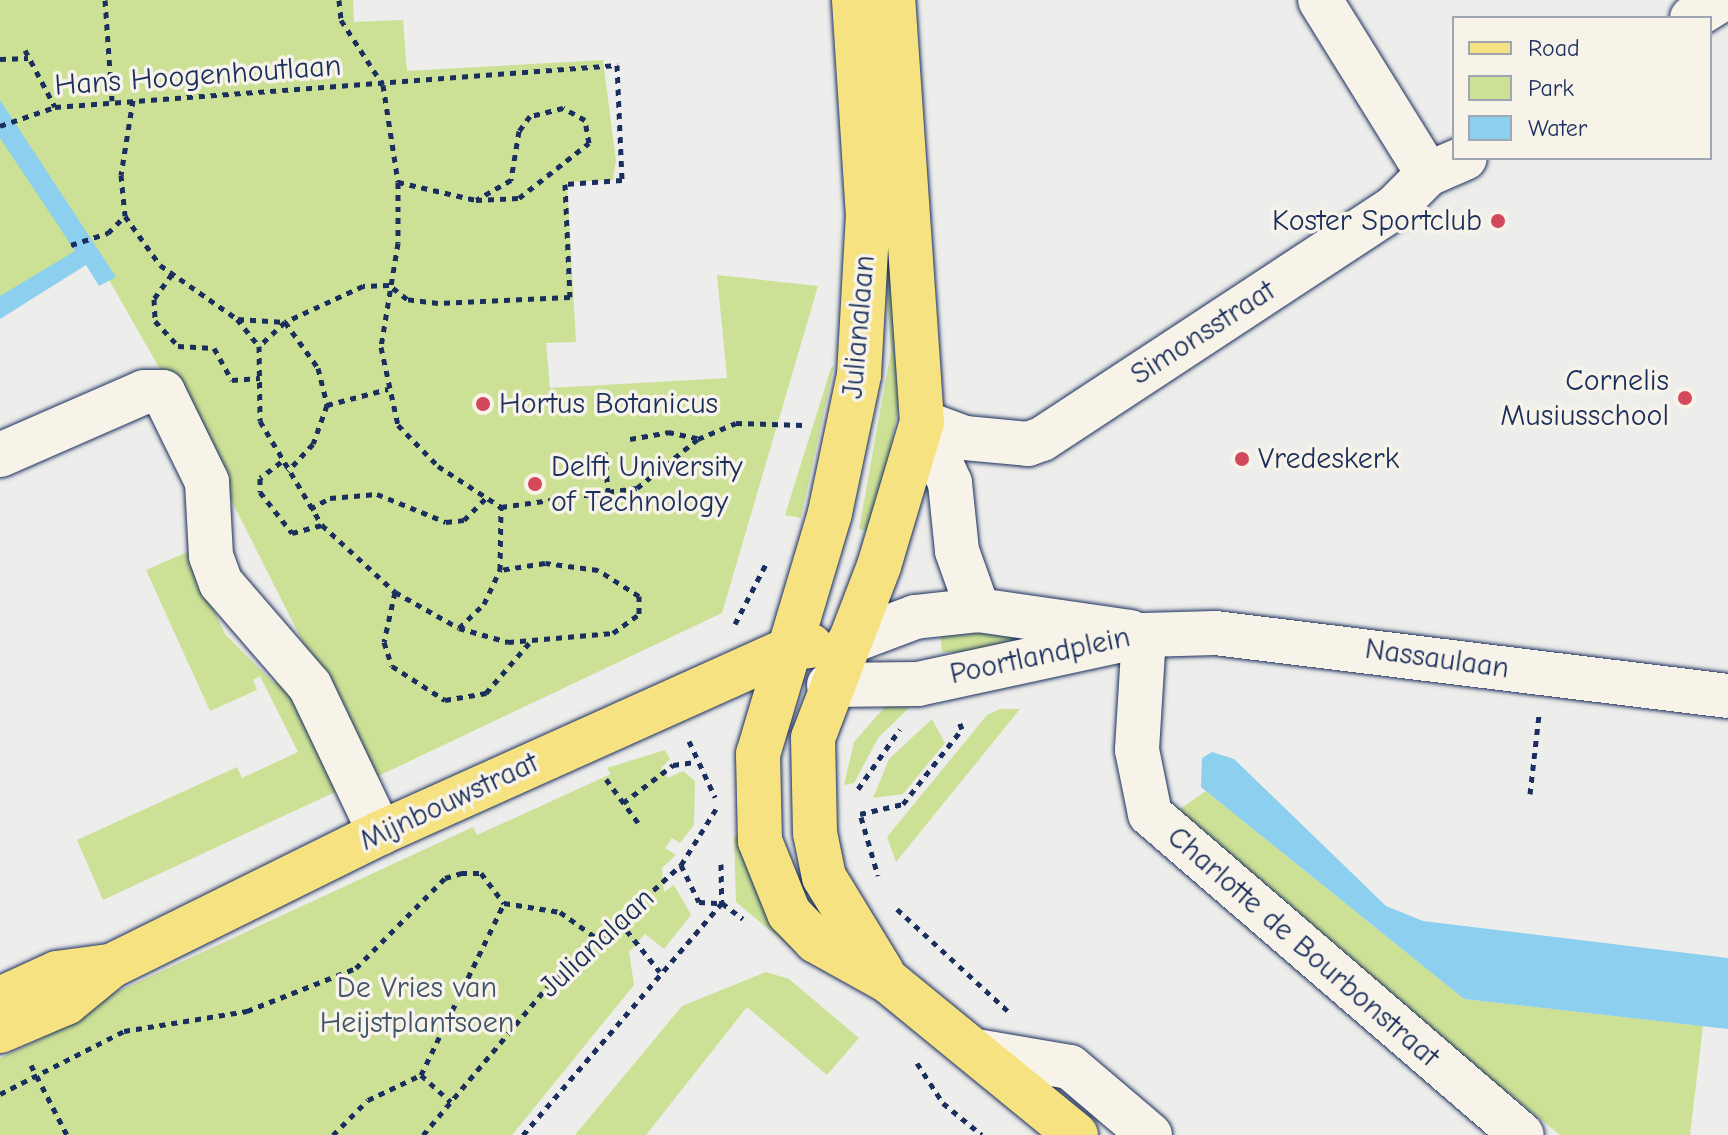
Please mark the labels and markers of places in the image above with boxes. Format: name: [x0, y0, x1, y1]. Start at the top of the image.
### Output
place label: Koster Sportclub: [1272, 203, 1482, 239]
marker: Koster Sportclub: [1489, 212, 1507, 230]
place label: Cornelis Musiusschool: [1500, 363, 1669, 434]
place label: Hortus Botanicus: [499, 386, 718, 422]
marker: Cornelis Musiusschool: [1676, 389, 1694, 407]
marker: Hortus Botanicus: [474, 395, 492, 413]
place label: Vredeskerk: [1258, 441, 1399, 477]
place label: Delft University of Technology: [551, 449, 743, 520]
marker: Vredeskerk: [1233, 450, 1251, 468]
marker: Delft University of Technology: [526, 475, 544, 493]

